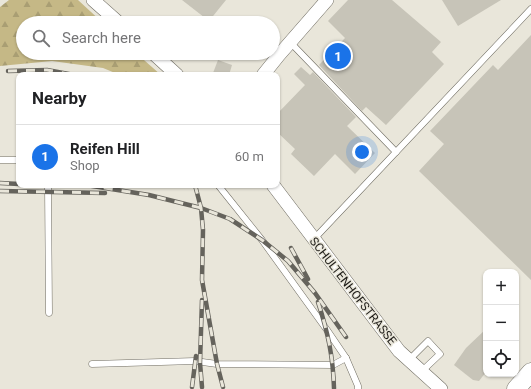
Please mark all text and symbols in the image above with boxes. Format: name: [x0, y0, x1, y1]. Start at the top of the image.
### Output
search box: [16, 16, 280, 60]
icon: search: [30, 27, 52, 49]
text: Search here: [62, 29, 141, 47]
pin: 1: [325, 41, 351, 71]
text: Nearby: [32, 88, 87, 108]
text: Reifen Hill: [70, 140, 140, 158]
your location: [352, 142, 372, 162]
text: 1: [41, 149, 49, 164]
text: 60 m: [235, 149, 264, 164]
text: Shop: [70, 158, 100, 173]
street label: SCHULTENHOFSTRASSE: [307, 234, 399, 348]
map controls: [483, 269, 519, 377]
button: +: [483, 269, 519, 305]
button: −: [483, 305, 519, 341]
button: locate: [483, 341, 519, 377]

